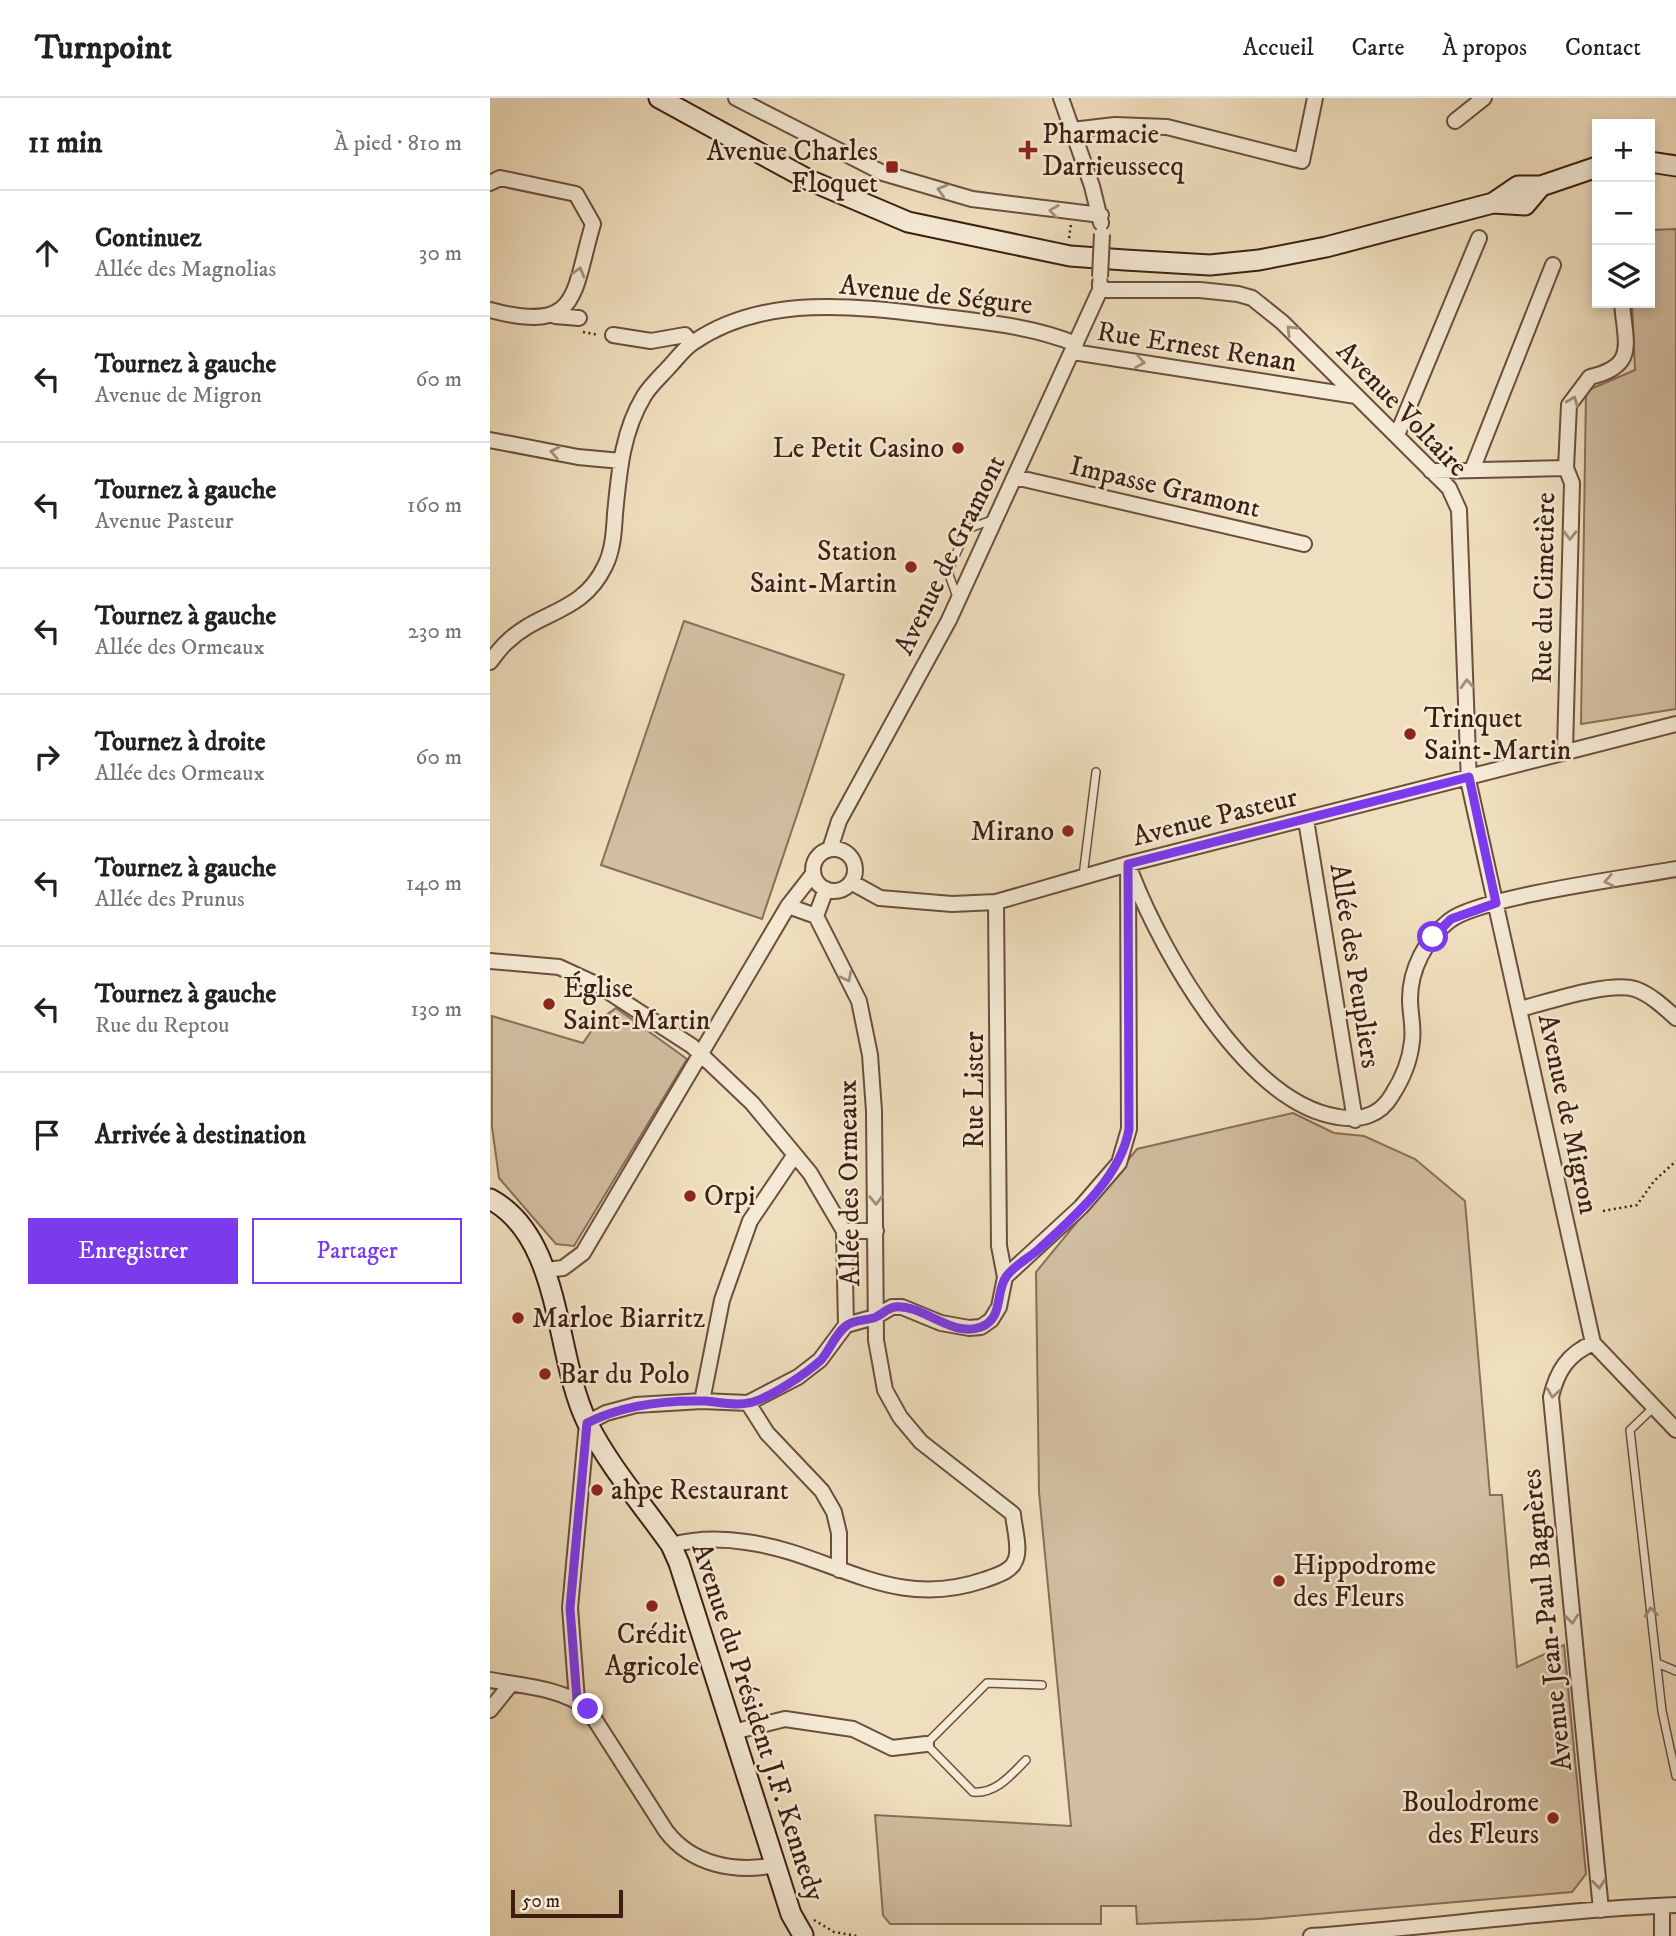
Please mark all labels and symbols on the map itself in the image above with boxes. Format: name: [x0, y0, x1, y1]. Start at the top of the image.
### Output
place label: Pharmacie Darrieussecq: [1042, 117, 1185, 184]
place label: Avenue Charles Floquet: [707, 134, 878, 201]
marker: Pharmacie Darrieussecq: [1020, 142, 1036, 158]
marker: Avenue Charles Floquet: [884, 159, 900, 175]
one-way arrow: [936, 183, 948, 198]
one-way arrow: [1049, 204, 1060, 219]
one-way arrow: [571, 266, 585, 278]
street label: Avenue de Ségure: [838, 267, 1034, 323]
street label: Rue Ernest Renan: [1095, 314, 1300, 380]
one-way arrow: [1286, 326, 1299, 339]
street label: Avenue Voltaire: [1329, 334, 1475, 484]
one-way arrow: [1134, 355, 1146, 370]
one-way arrow: [1565, 396, 1579, 408]
place label: Le Petit Casino: [772, 431, 944, 466]
marker: Le Petit Casino: [950, 440, 966, 456]
one-way arrow: [549, 446, 561, 461]
street label: Impasse Gramont: [1066, 448, 1264, 526]
street label: Avenue de Gramont: [886, 449, 1014, 661]
street label: Rue du Cimetière: [1525, 492, 1563, 684]
one-way arrow: [1563, 530, 1578, 541]
place label: Station Saint-Martin: [750, 534, 897, 601]
marker: Station Saint-Martin: [903, 559, 919, 575]
one-way arrow: [1460, 679, 1475, 690]
place label: Trinquet Saint-Martin: [1424, 701, 1572, 768]
marker: Trinquet Saint-Martin: [1402, 726, 1418, 742]
street label: Avenue Pasteur: [1129, 779, 1302, 854]
place label: Mirano: [971, 814, 1054, 849]
marker: Mirano: [1060, 823, 1076, 839]
street label: Allée des Peupliers: [1322, 861, 1388, 1071]
one-way arrow: [1603, 873, 1615, 888]
route start: [1417, 921, 1448, 952]
one-way arrow: [839, 970, 853, 982]
place label: Église Saint-Martin: [563, 971, 711, 1038]
marker: Église Saint-Martin: [541, 996, 557, 1012]
street label: Avenue de Migron: [1530, 1011, 1606, 1217]
street label: Rue Lister: [957, 1031, 992, 1149]
street label: Allée des Ormeaux: [830, 1079, 868, 1287]
place label: Orpi: [704, 1179, 756, 1214]
marker: Orpi: [682, 1188, 698, 1204]
one-way arrow: [868, 1195, 883, 1206]
place label: Marloe Biarritz: [532, 1301, 705, 1336]
marker: Marloe Biarritz: [510, 1310, 526, 1326]
place label: Bar du Polo: [559, 1357, 690, 1392]
marker: Bar du Polo: [537, 1366, 553, 1382]
one-way arrow: [1546, 1387, 1561, 1399]
street label: Avenue Jean-Paul Bagnères: [1514, 1467, 1580, 1773]
place label: ahpe Restaurant: [611, 1473, 789, 1508]
marker: ahpe Restaurant: [589, 1482, 605, 1498]
street label: Avenue du Président J.F. Kennedy: [683, 1538, 833, 1906]
place label: Hippodrome des Fleurs: [1293, 1548, 1436, 1615]
marker: Hippodrome des Fleurs: [1271, 1573, 1287, 1589]
marker: Crédit Agricole: [644, 1598, 660, 1614]
one-way arrow: [1644, 1606, 1659, 1618]
one-way arrow: [1564, 1614, 1579, 1625]
place label: Crédit Agricole: [605, 1617, 699, 1684]
route end: [572, 1693, 603, 1724]
place label: Boulodrome des Fleurs: [1402, 1785, 1539, 1852]
marker: Boulodrome des Fleurs: [1545, 1810, 1561, 1826]
one-way arrow: [1591, 1878, 1606, 1890]
scale bar: [511, 1887, 623, 1919]

